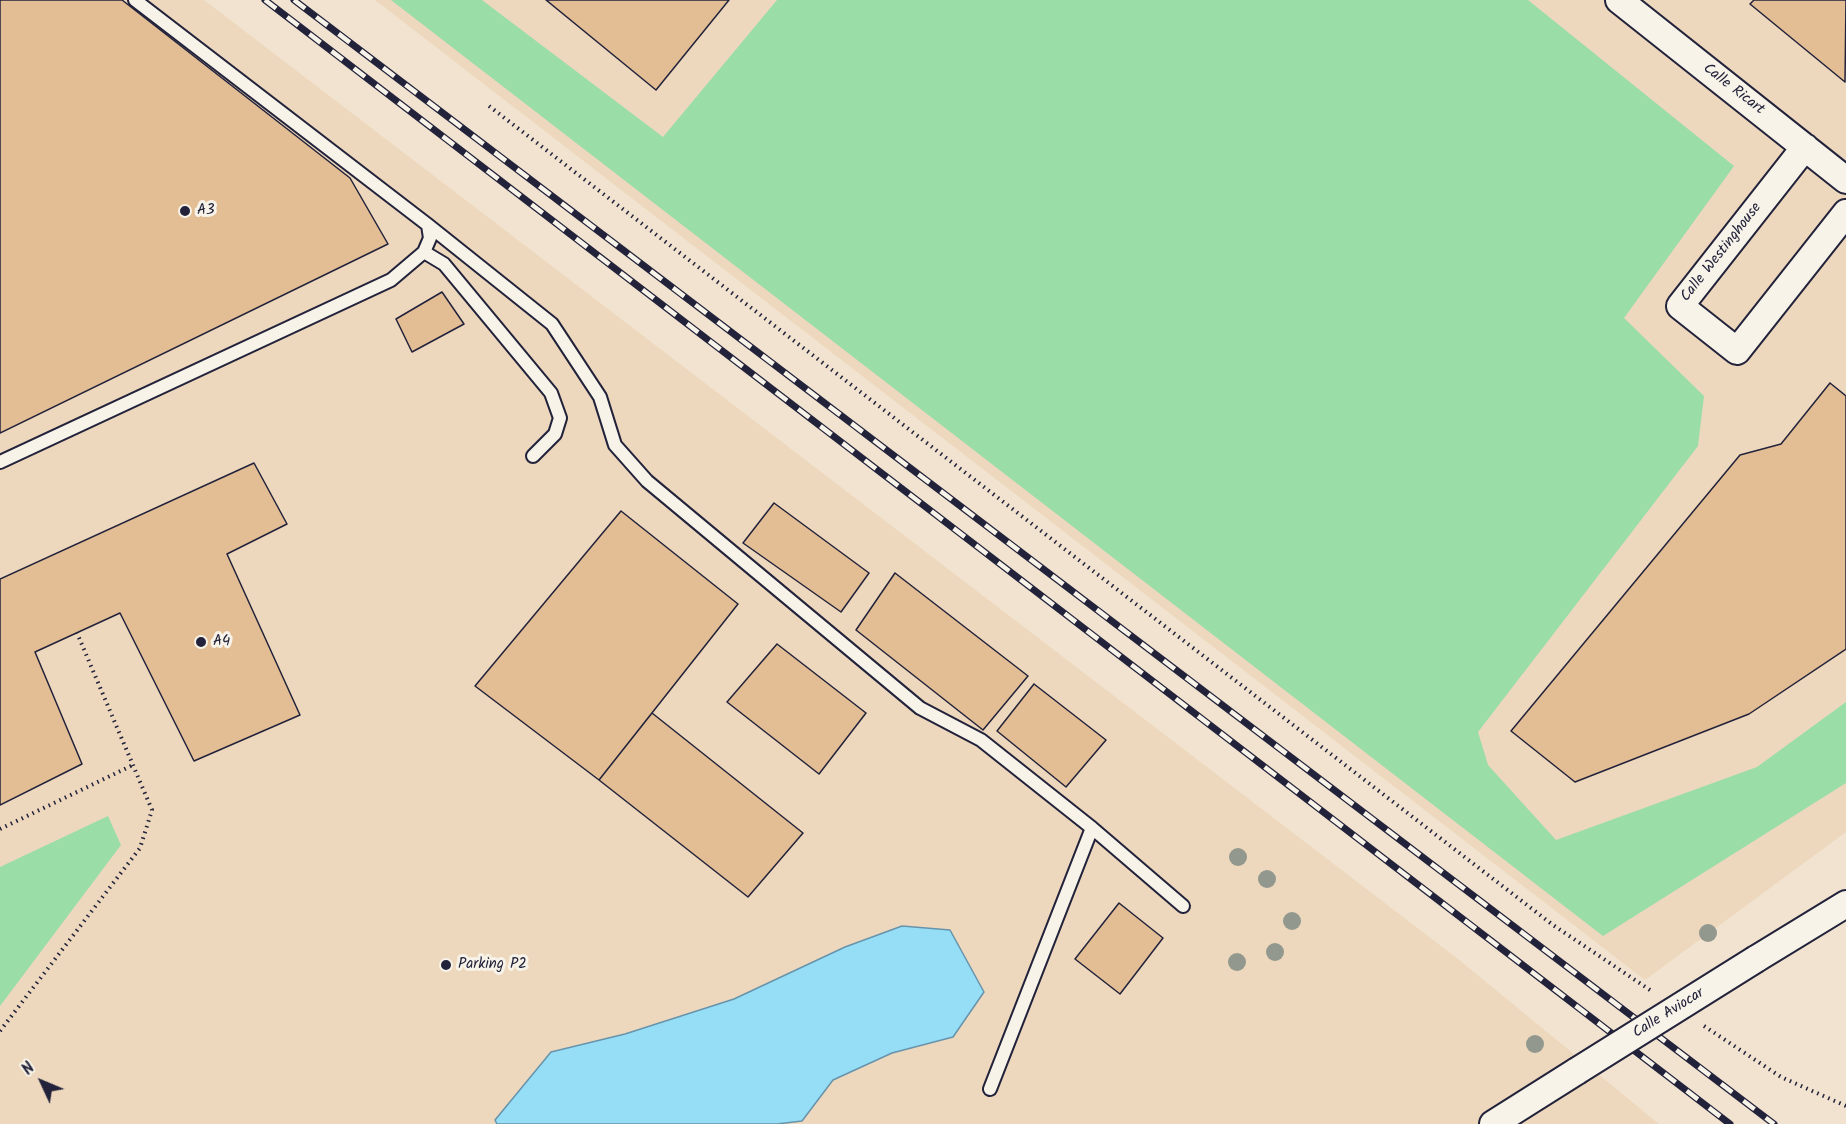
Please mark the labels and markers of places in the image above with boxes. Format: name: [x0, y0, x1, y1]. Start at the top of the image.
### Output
place label: A3: [197, 202, 215, 220]
marker: A3: [178, 204, 192, 218]
place label: A4: [213, 633, 230, 651]
marker: A4: [194, 635, 208, 649]
place label: Parking P2: [458, 956, 527, 974]
marker: Parking P2: [439, 958, 453, 972]

